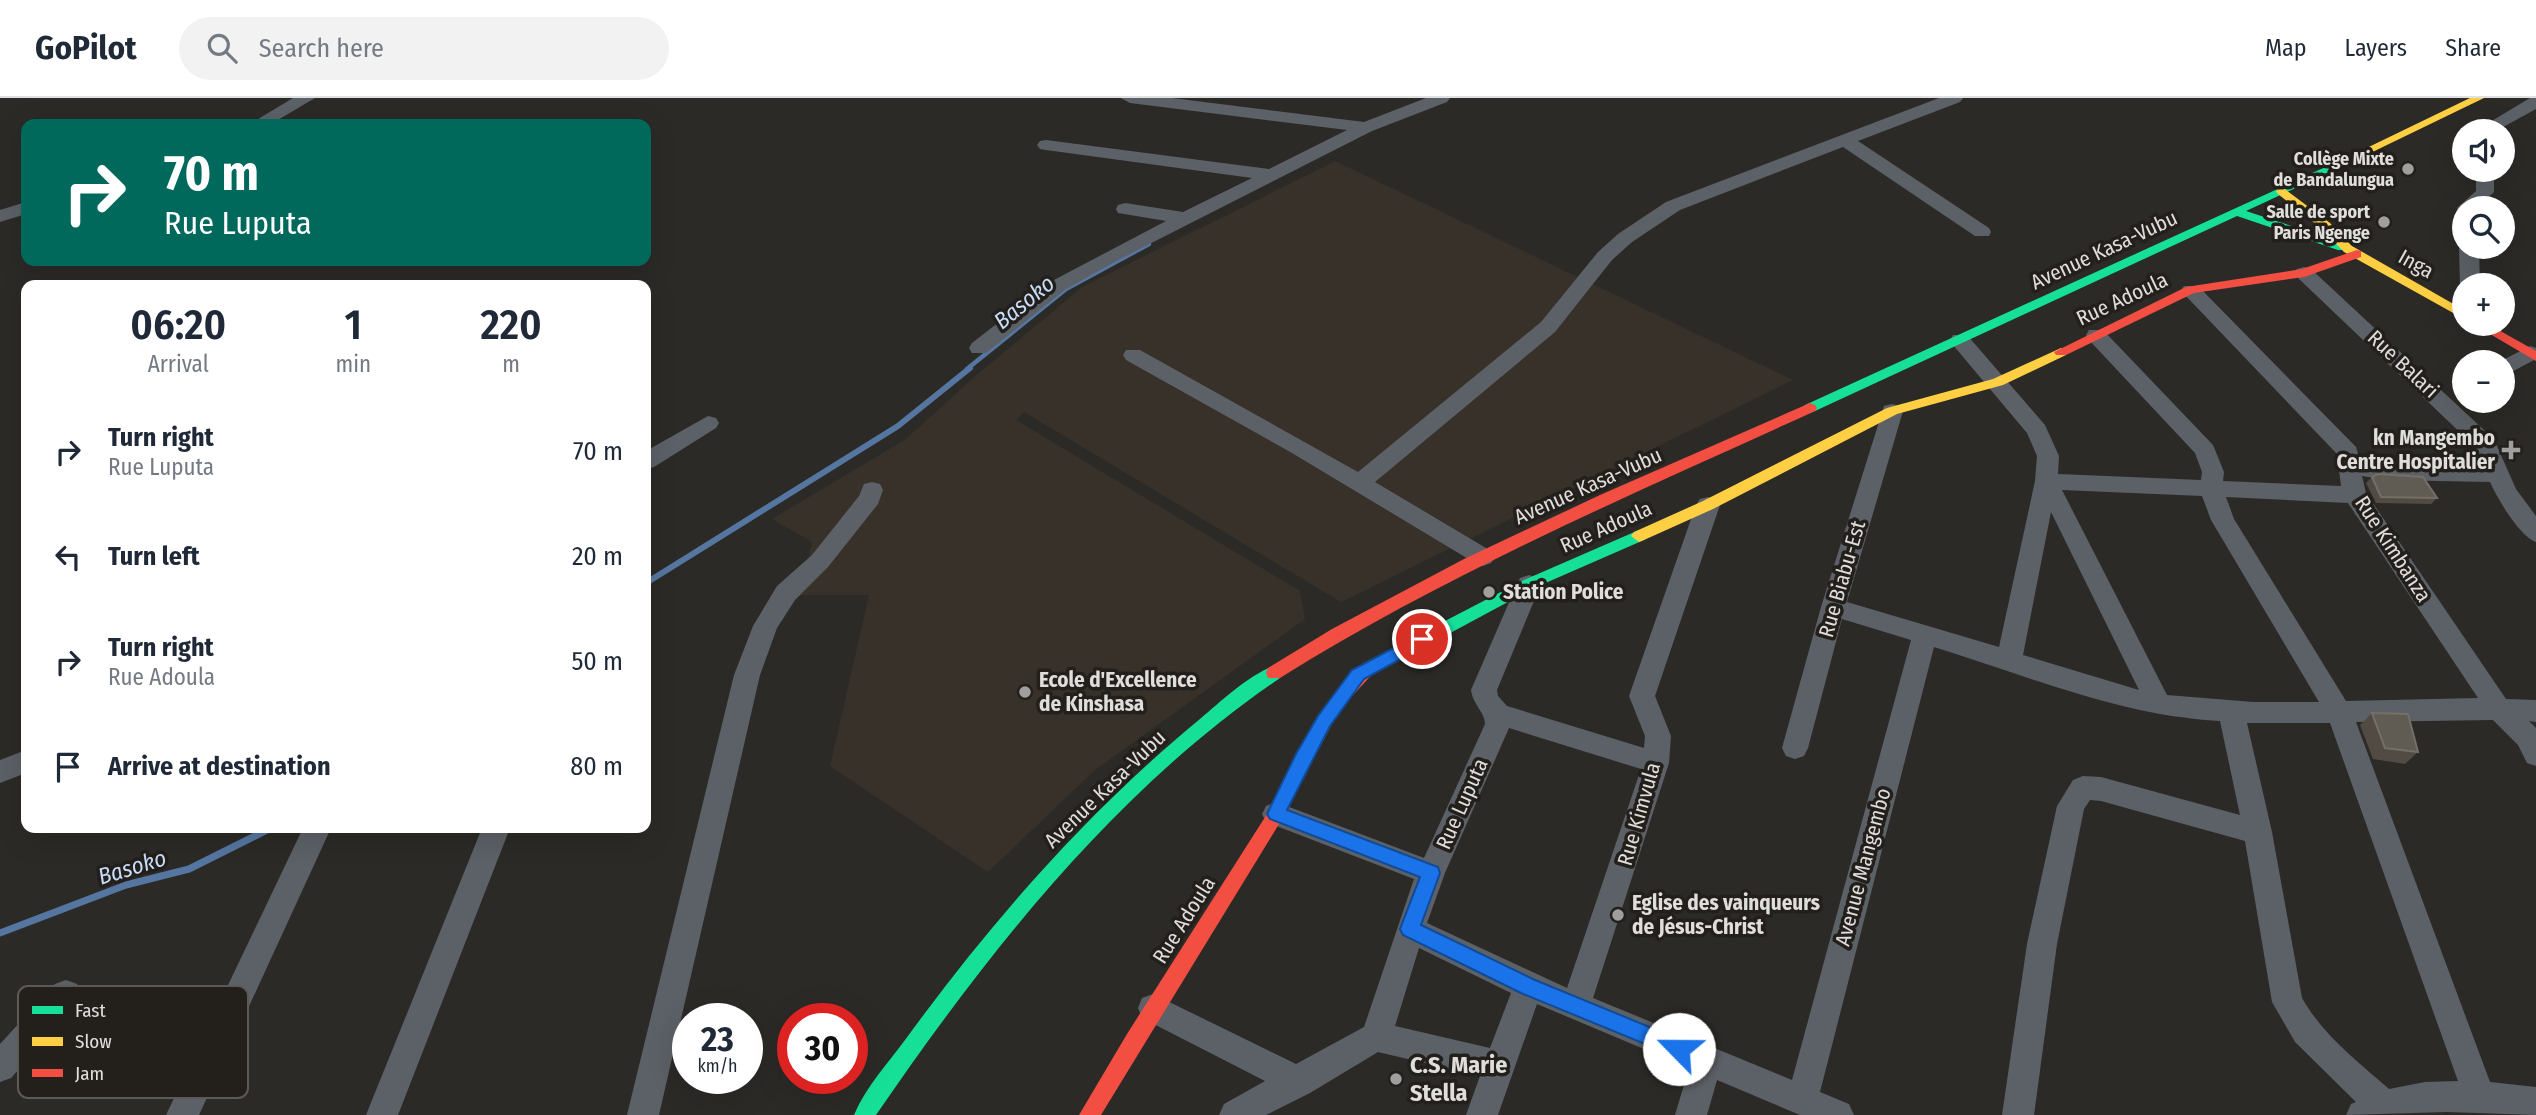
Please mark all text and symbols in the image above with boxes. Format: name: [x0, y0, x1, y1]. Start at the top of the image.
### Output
search box: [179, 17, 669, 80]
text: GoPilot: [35, 28, 137, 68]
icon: search: [203, 29, 241, 67]
text: Search here: [259, 33, 384, 64]
text: Map: [2265, 34, 2307, 62]
text: Layers: [2345, 34, 2407, 62]
text: Share: [2445, 34, 2501, 62]
map controls: [2452, 119, 2515, 413]
button: sound: [2452, 119, 2515, 182]
text: 70 m: [164, 144, 259, 203]
icon: right: [49, 147, 140, 238]
place label: Collège Mixte de Bandalungua: [2274, 148, 2394, 191]
marker: Collège Mixte de Bandalungua: [2400, 161, 2416, 177]
button: search: [2452, 196, 2515, 259]
place label: Salle de sport Paris Ngenge: [2266, 201, 2371, 244]
text: Rue Luputa: [164, 204, 312, 242]
street label: Avenue Kasa-Vubu: [2027, 205, 2181, 295]
marker: Salle de sport Paris Ngenge: [2376, 214, 2392, 230]
street label: Inga: [2394, 244, 2438, 284]
street label: Rue Adoula: [2072, 267, 2172, 331]
water label: Basoko: [988, 269, 1060, 335]
button: +: [2452, 273, 2515, 336]
text: 06:20: [130, 300, 226, 350]
text: 1: [345, 300, 362, 350]
text: 220: [480, 300, 542, 350]
street label: Rue Balari: [2362, 325, 2444, 403]
text: Arrival: [148, 350, 209, 378]
text: min: [335, 350, 371, 378]
text: m: [502, 350, 520, 378]
button: −: [2452, 350, 2515, 413]
text: Turn right: [108, 422, 214, 453]
place label: kn Mangembo Centre Hospitalier: [2336, 425, 2495, 475]
icon: right: [49, 433, 87, 471]
text: 70 m: [573, 436, 623, 467]
marker: kn Mangembo Centre Hospitalier: [2501, 440, 2521, 460]
street label: Avenue Kasa-Vubu: [1510, 442, 1666, 530]
text: Rue Luputa: [108, 453, 214, 481]
street label: Rue Kimbanza: [2349, 491, 2437, 607]
street label: Rue Adoula: [1556, 495, 1656, 559]
street label: Rue Biabu-Est: [1813, 517, 1871, 640]
icon: left: [49, 538, 87, 576]
text: Turn left: [108, 541, 200, 572]
text: 20 m: [572, 541, 623, 572]
place label: Station Police: [1503, 579, 1624, 605]
marker: Station Police: [1481, 584, 1497, 600]
pin: [1392, 609, 1452, 669]
icon: arrive: [1403, 620, 1441, 658]
text: Turn right: [108, 632, 214, 663]
icon: right: [49, 643, 87, 681]
text: 50 m: [571, 646, 623, 677]
text: Rue Adoula: [108, 663, 215, 691]
place label: Ecole d'Excellence de Kinshasa: [1039, 667, 1197, 717]
marker: Ecole d'Excellence de Kinshasa: [1017, 684, 1033, 700]
street label: Avenue Kasa-Vubu: [1039, 725, 1171, 853]
icon: arrive: [49, 748, 87, 786]
text: Arrive at destination: [108, 751, 331, 782]
text: 80 m: [570, 751, 623, 782]
street label: Rue Luputa: [1430, 754, 1494, 854]
street label: Rue Kimvula: [1612, 759, 1666, 869]
street label: Avenue Mangembo: [1829, 785, 1897, 949]
water label: Basoko: [95, 843, 169, 891]
street label: Rue Adoula: [1147, 872, 1221, 968]
place label: Eglise des vainqueurs de Jésus-Christ: [1632, 890, 1820, 940]
marker: Eglise des vainqueurs de Jésus-Christ: [1610, 907, 1626, 923]
legend: [18, 986, 248, 1098]
text: Fast: [75, 999, 106, 1022]
speed limit sign: 30: [777, 1003, 868, 1094]
position arrow: [1642, 1012, 1716, 1086]
text: 23: [701, 1018, 734, 1060]
text: Slow: [75, 1030, 112, 1053]
place label: C.S. Marie Stella: [1410, 1051, 1507, 1107]
text: km/h: [697, 1055, 738, 1077]
text: Jam: [75, 1062, 104, 1085]
marker: C.S. Marie Stella: [1388, 1071, 1404, 1087]

